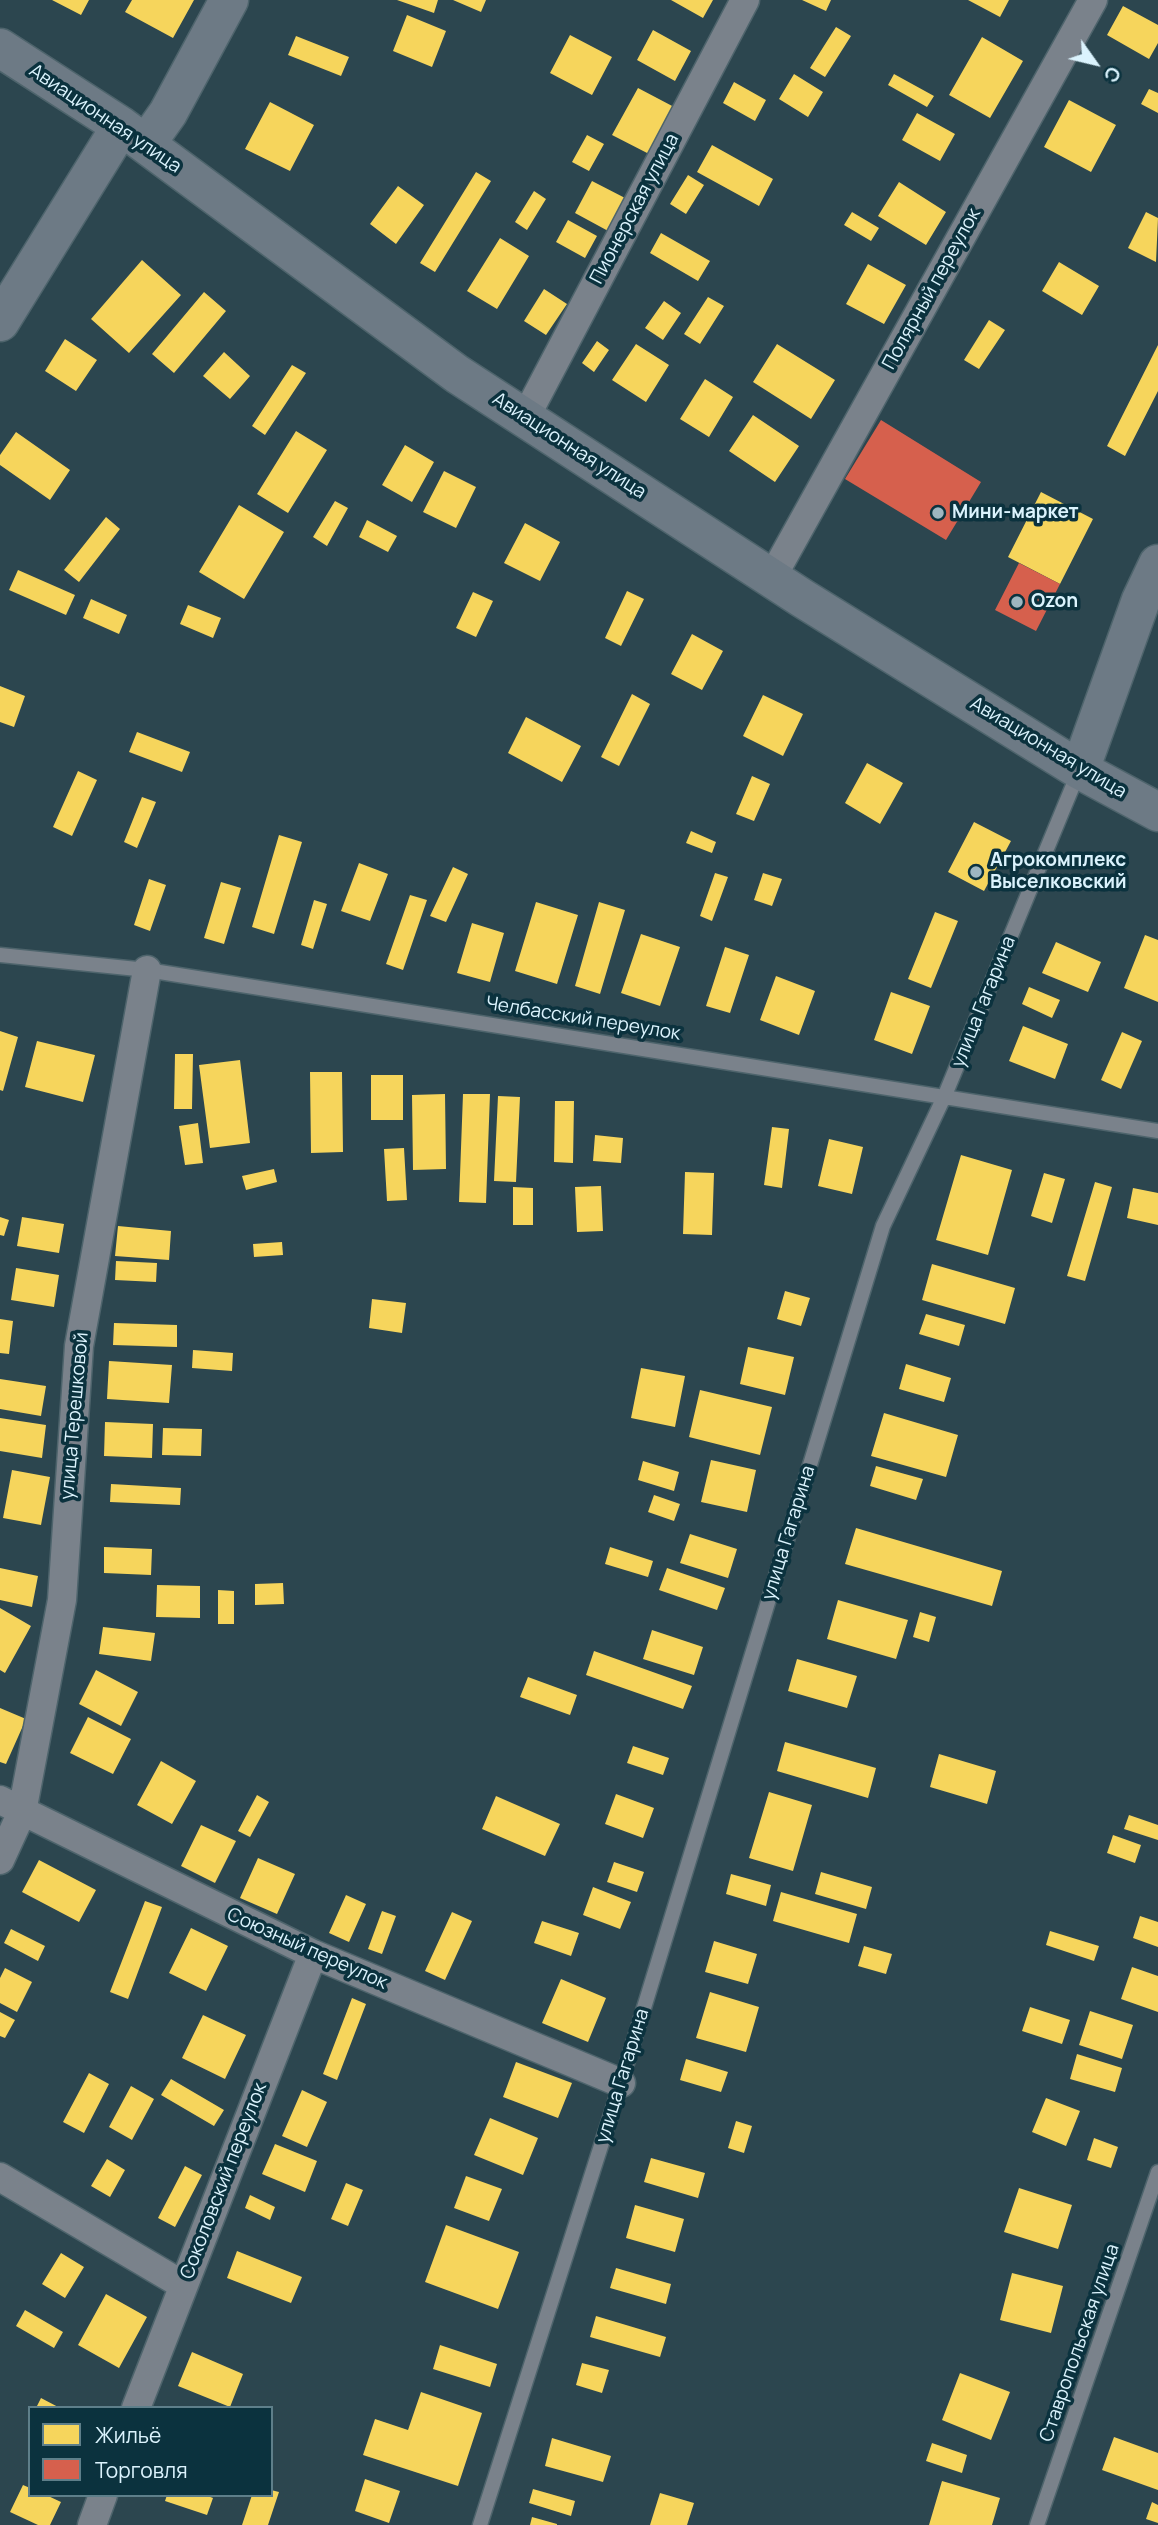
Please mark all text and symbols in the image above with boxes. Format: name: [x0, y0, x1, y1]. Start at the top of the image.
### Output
north arrow: [1060, 28, 1130, 98]
street label: Авиационная улица: [25, 60, 185, 178]
text: С: [1098, 62, 1127, 88]
street label: Пионерская улица: [586, 130, 684, 288]
street label: Полярный переулок: [878, 204, 986, 374]
street label: Авиационная улица: [488, 388, 650, 504]
place label: Мини-маркет: [952, 502, 1079, 524]
marker: Мини-маркет: [930, 505, 946, 521]
place label: Ozon: [1031, 591, 1078, 613]
marker: Ozon: [1009, 594, 1025, 610]
street label: Авиационная улица: [966, 692, 1130, 804]
place label: Агрокомплекс Выселковский: [990, 850, 1127, 894]
marker: Агрокомплекс Выселковский: [968, 864, 984, 880]
street label: улица Гагарина: [947, 933, 1021, 1071]
street label: Челбасский переулок: [484, 992, 682, 1046]
street label: улица Терешковой: [56, 1331, 94, 1501]
street label: улица Гагарина: [758, 1463, 820, 1603]
street label: Союзный переулок: [223, 1903, 391, 1995]
street label: улица Гагарина: [592, 2006, 654, 2146]
street label: Соколовский переулок: [176, 2080, 272, 2282]
street label: Ставропольская улица: [1035, 2241, 1125, 2445]
legend: [28, 2406, 273, 2497]
text: Жильё: [95, 2421, 161, 2449]
text: Торговля: [95, 2456, 188, 2484]

